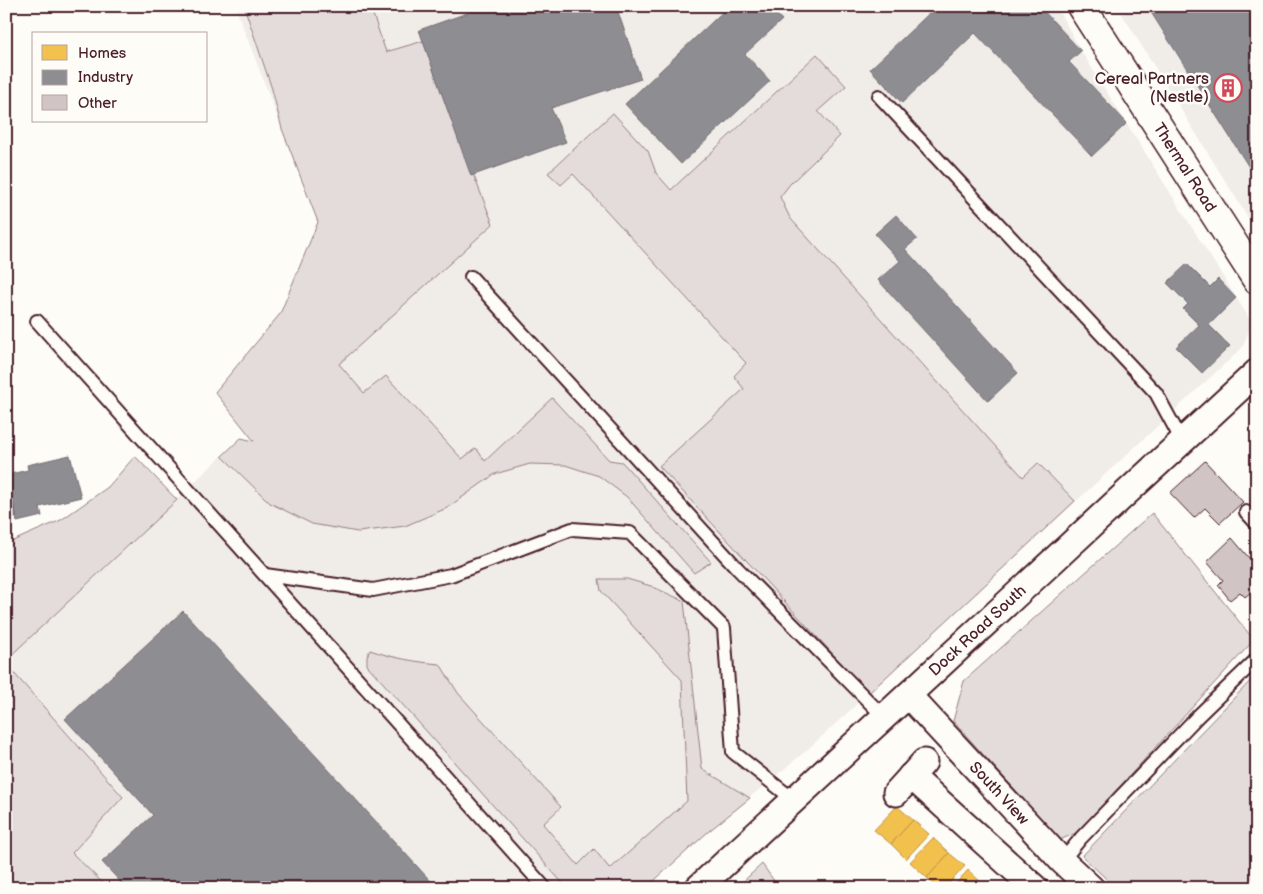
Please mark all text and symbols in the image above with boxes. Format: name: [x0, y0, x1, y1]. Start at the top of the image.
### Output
legend: [32, 32, 208, 122]
text: Homes: [78, 44, 127, 63]
text: Industry: [78, 68, 133, 87]
place label: Cereal Partners (Nestle): [1095, 70, 1209, 107]
building icon: Cereal Partners (Nestle): [1213, 73, 1243, 103]
text: Other: [78, 94, 117, 113]
street label: Thermal Road: [1149, 119, 1220, 216]
street label: Dock Road South: [925, 581, 1030, 680]
street label: South View: [965, 758, 1033, 829]

